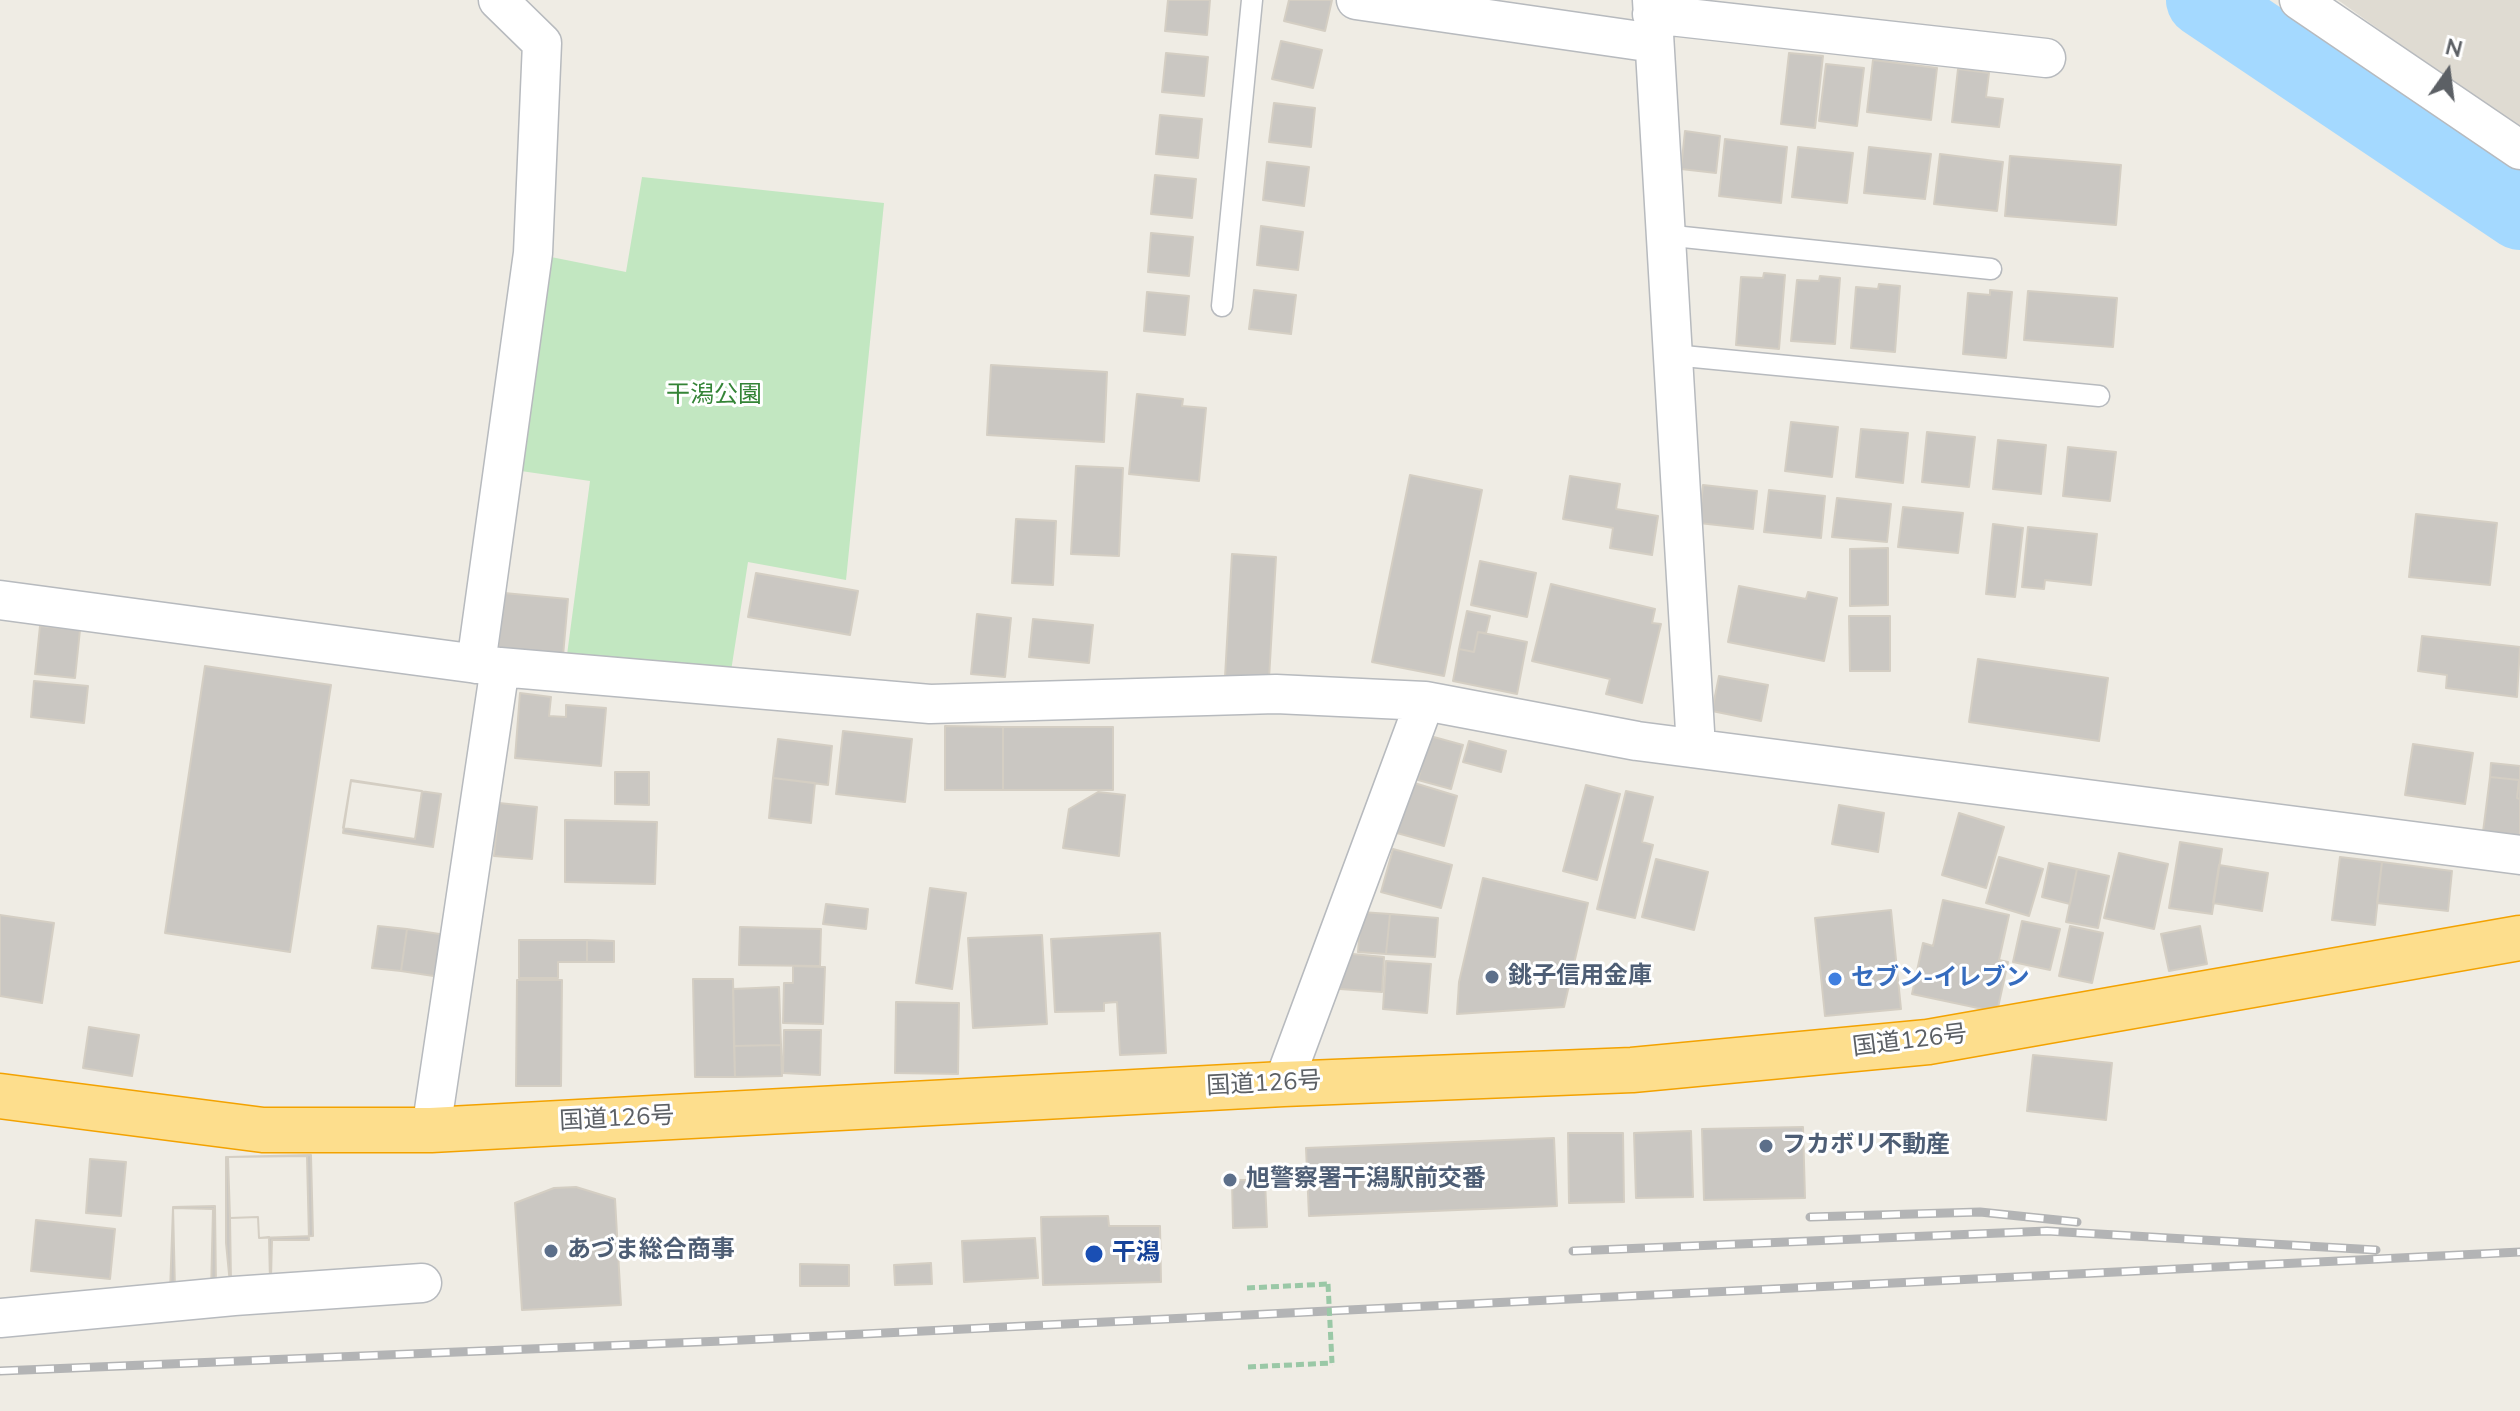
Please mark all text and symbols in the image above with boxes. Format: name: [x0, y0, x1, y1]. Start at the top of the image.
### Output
north arrow: [2408, 32, 2488, 112]
text: N: [2442, 32, 2465, 65]
park label: 干潟公園: [666, 382, 762, 410]
place label: 銚子信用金庫: [1508, 963, 1652, 991]
place label: セブン-イレブン: [1851, 965, 2029, 993]
marker: 銚子信用金庫: [1483, 968, 1501, 986]
marker: セブン-イレブン: [1826, 970, 1844, 988]
street label: 国道126号: [1851, 1021, 1969, 1063]
street label: 国道126号: [1206, 1068, 1322, 1102]
street label: 国道126号: [559, 1103, 675, 1137]
place label: フカボリ不動産: [1782, 1132, 1950, 1160]
marker: フカボリ不動産: [1757, 1137, 1775, 1155]
place label: 旭警察署干潟駅前交番: [1246, 1166, 1486, 1194]
marker: 旭警察署干潟駅前交番: [1221, 1171, 1239, 1189]
place label: あづま総合商事: [567, 1237, 735, 1265]
place label: 干潟: [1112, 1240, 1160, 1268]
marker: あづま総合商事: [542, 1242, 560, 1260]
marker: 干潟: [1083, 1243, 1105, 1265]

